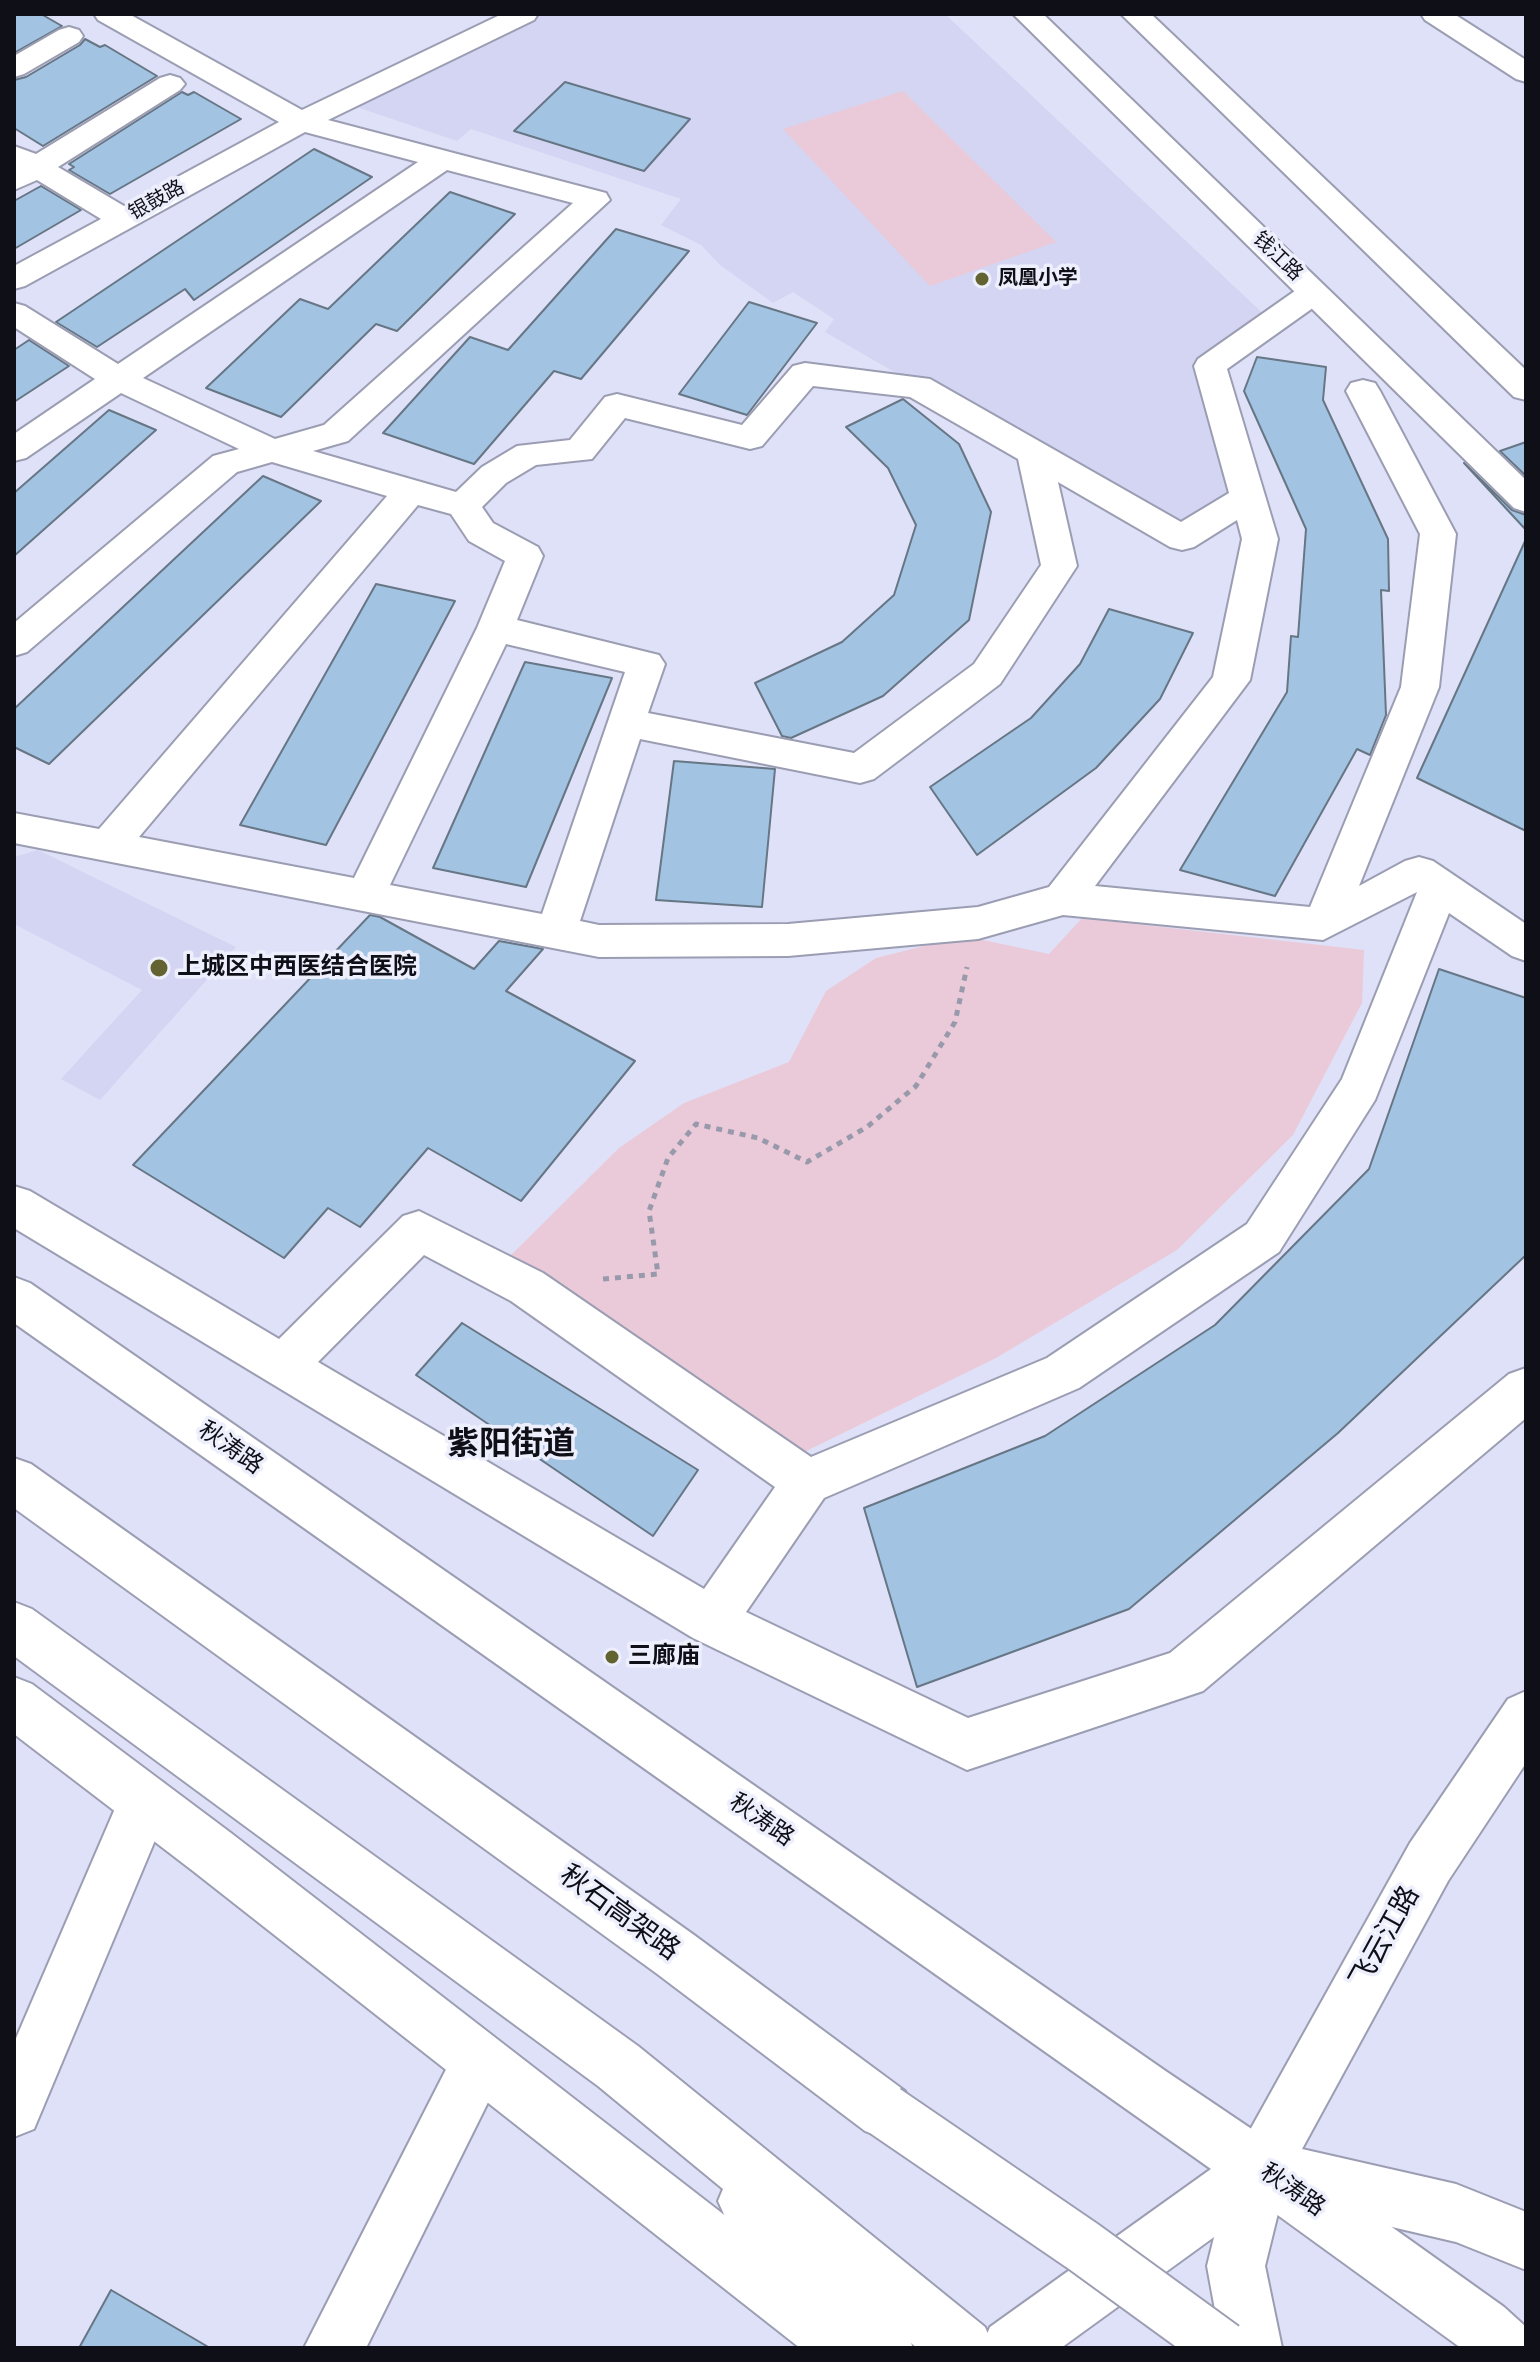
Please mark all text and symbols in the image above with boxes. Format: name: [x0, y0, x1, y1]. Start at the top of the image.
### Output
street label: 银鼓路: [125, 176, 189, 226]
street label: 钱江路: [1247, 228, 1307, 286]
place label: 凤凰小学: [998, 267, 1078, 291]
marker: 凤凰小学: [973, 270, 991, 288]
place label: 上城区中西医结合医院: [177, 954, 417, 982]
marker: 上城区中西医结合医院: [148, 957, 170, 979]
street label: 秋涛路: [192, 1417, 268, 1481]
district label: 紫阳街道: [447, 1427, 575, 1465]
place label: 三廊庙: [628, 1643, 700, 1671]
marker: 三廊庙: [603, 1648, 621, 1666]
street label: 秋涛路: [723, 1789, 799, 1853]
street label: 秋石高架路: [552, 1859, 686, 1969]
street label: 飞云江路: [1344, 1881, 1428, 1995]
street label: 秋涛路: [1254, 2159, 1330, 2223]

